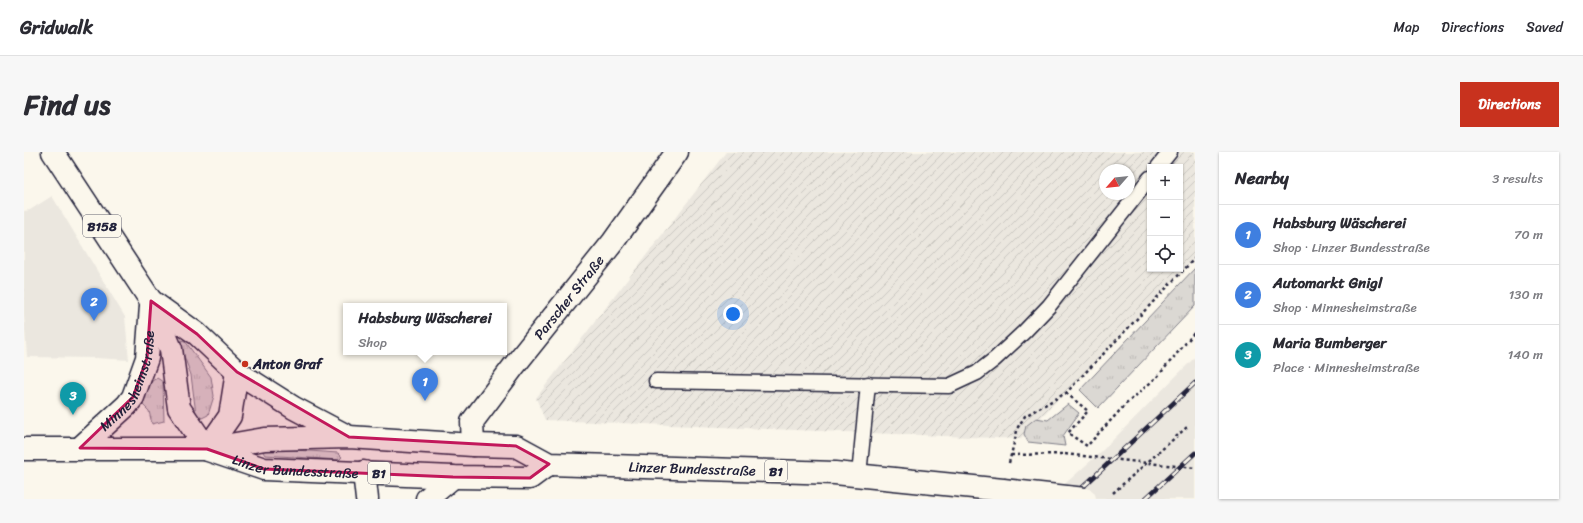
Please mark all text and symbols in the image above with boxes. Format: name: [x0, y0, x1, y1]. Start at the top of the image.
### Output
text: Gridwalk: [20, 11, 93, 44]
text: Map: [1393, 15, 1419, 40]
text: Directions: [1441, 15, 1504, 40]
text: Saved: [1526, 15, 1563, 40]
text: Find us: [24, 80, 111, 129]
button: Directions: [1460, 82, 1559, 127]
text: Nearby: [1235, 163, 1289, 193]
north arrow: [1099, 164, 1135, 200]
map controls: [1147, 164, 1183, 272]
button: +: [1147, 164, 1183, 200]
text: 3 results: [1492, 167, 1543, 190]
button: −: [1147, 200, 1183, 236]
text: Habsburg Wäscherei: [1273, 210, 1406, 236]
road number: B158: [83, 215, 121, 237]
text: 1: [1245, 223, 1251, 246]
text: 70 m: [1514, 223, 1543, 246]
button: locate: [1147, 236, 1183, 272]
text: Shop · Linzer Bundesstraße: [1273, 236, 1430, 259]
street label: Parscher Straße: [527, 249, 611, 345]
text: Automarkt Gnigl: [1273, 270, 1382, 296]
text: 2: [1244, 283, 1252, 306]
text: 130 m: [1509, 283, 1543, 306]
pin: 2: [81, 288, 107, 321]
text: Shop · Minnesheimstraße: [1273, 296, 1417, 319]
popup: [343, 303, 507, 355]
your location: [723, 304, 743, 324]
text: Habsburg Wäscherei: [358, 305, 492, 331]
street label: Minnesheimstraße: [93, 329, 162, 437]
text: Maria Bumberger: [1273, 330, 1387, 356]
text: Shop: [358, 331, 387, 354]
text: 3: [1244, 343, 1252, 366]
text: 140 m: [1508, 343, 1543, 366]
place label: Anton Graf: [252, 352, 324, 377]
text: Place · Minnesheimstraße: [1273, 356, 1420, 379]
marker: Anton Graf: [240, 359, 250, 369]
pin: 1: [412, 368, 438, 401]
pin: 3: [60, 382, 86, 415]
street label: Linzer Bundesstraße: [229, 447, 359, 485]
street label: Linzer Bundesstraße: [628, 454, 756, 483]
road number: B1: [765, 460, 787, 482]
road number: B1: [368, 462, 390, 484]

